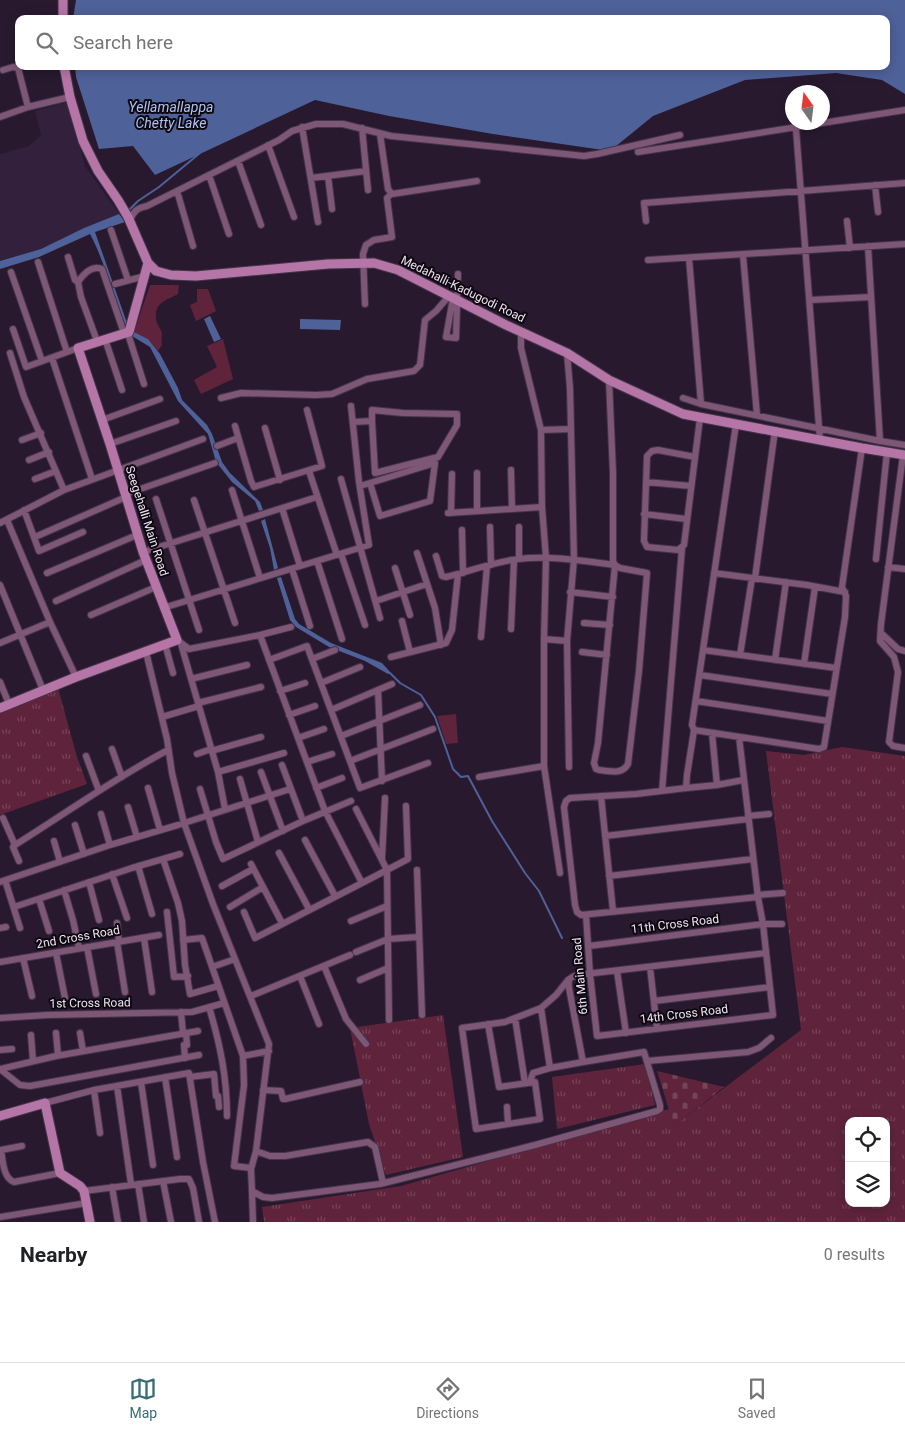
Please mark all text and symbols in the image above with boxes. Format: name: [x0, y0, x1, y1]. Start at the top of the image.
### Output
search box: [15, 15, 890, 70]
icon: search: [33, 29, 61, 57]
text: Search here: [73, 31, 173, 54]
north arrow: [785, 85, 830, 130]
water label: Yellamallappa Chetty Lake: [129, 99, 213, 131]
street label: Medahalli-Kadugodi Road: [399, 253, 527, 325]
street label: Seegehalli Main Road: [123, 464, 171, 578]
street label: 11th Cross Road: [630, 912, 720, 936]
street label: 2nd Cross Road: [35, 923, 121, 951]
street label: 6th Main Road: [570, 937, 590, 1015]
street label: 1st Cross Road: [49, 995, 131, 1011]
street label: 14th Cross Road: [639, 1002, 729, 1026]
map controls: [845, 1117, 890, 1207]
button: locate: [845, 1117, 890, 1162]
button: layers: [845, 1162, 890, 1207]
text: Nearby: [20, 1243, 87, 1267]
text: 0 results: [824, 1245, 885, 1264]
tab: Map: [129, 1375, 157, 1421]
tab: Directions: [416, 1375, 479, 1421]
tab: Saved: [738, 1375, 776, 1421]

